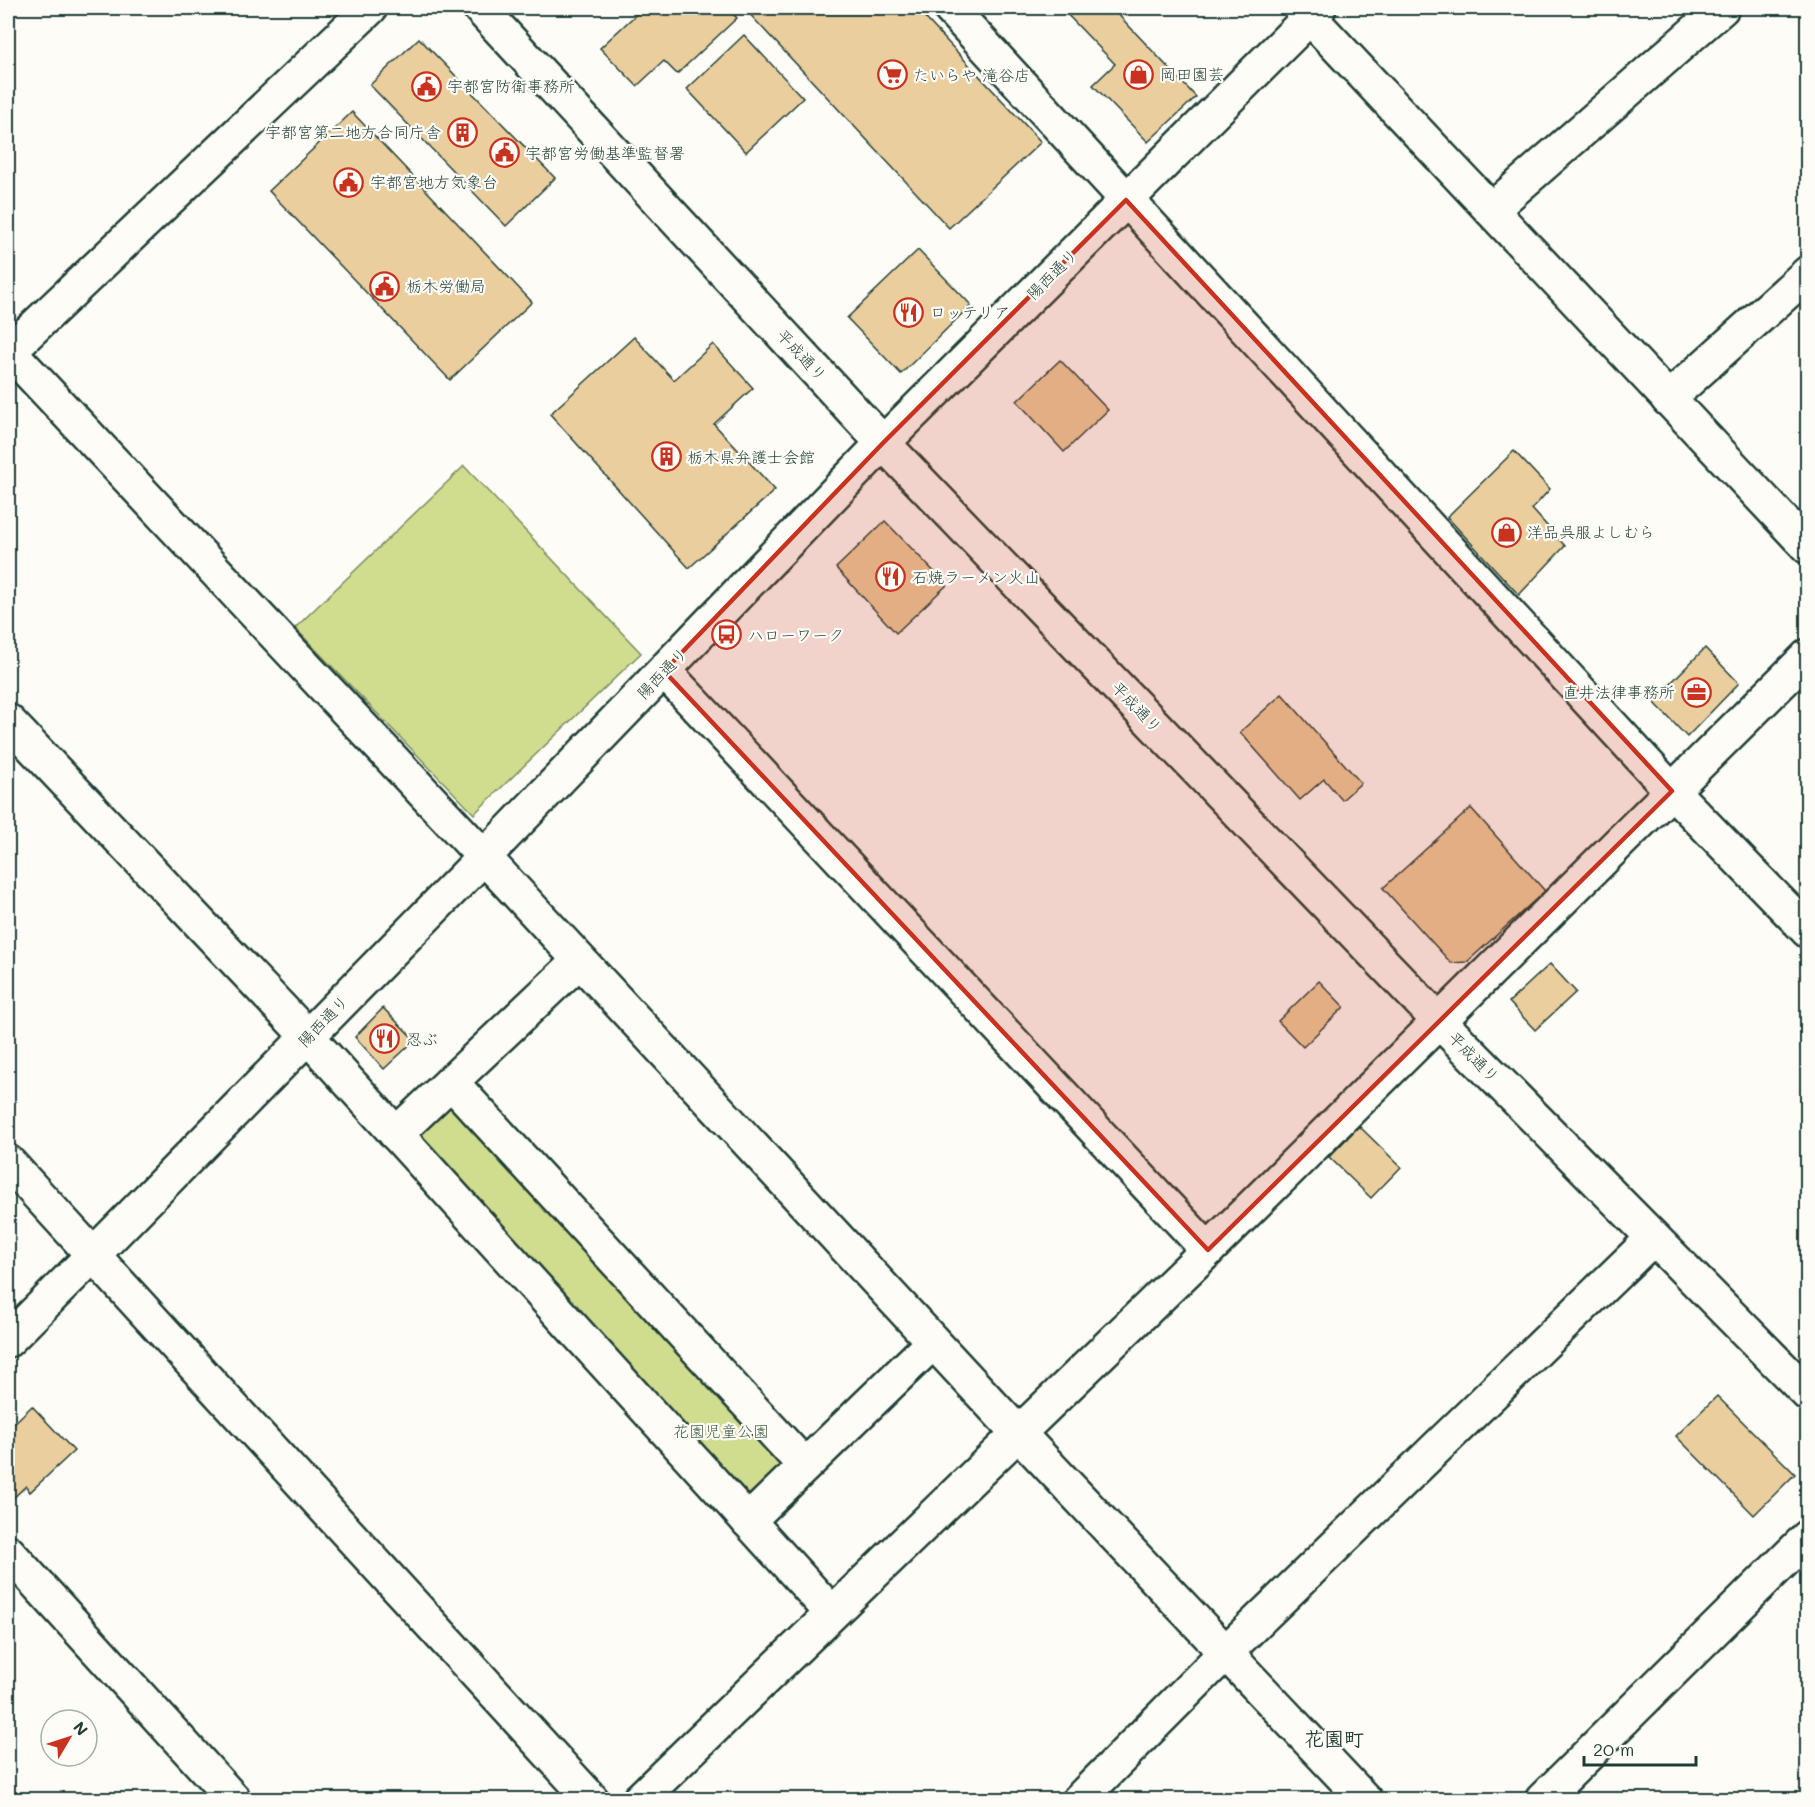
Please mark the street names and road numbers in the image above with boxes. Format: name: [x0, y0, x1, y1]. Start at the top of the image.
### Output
street label: 陽西通り: [1022, 244, 1082, 304]
street label: 平成通り: [773, 324, 832, 385]
street label: 陽西通り: [632, 642, 691, 703]
street label: 平成通り: [1108, 676, 1167, 737]
street label: 陽西通り: [293, 990, 352, 1051]
street label: 平成通り: [1444, 1027, 1504, 1087]

